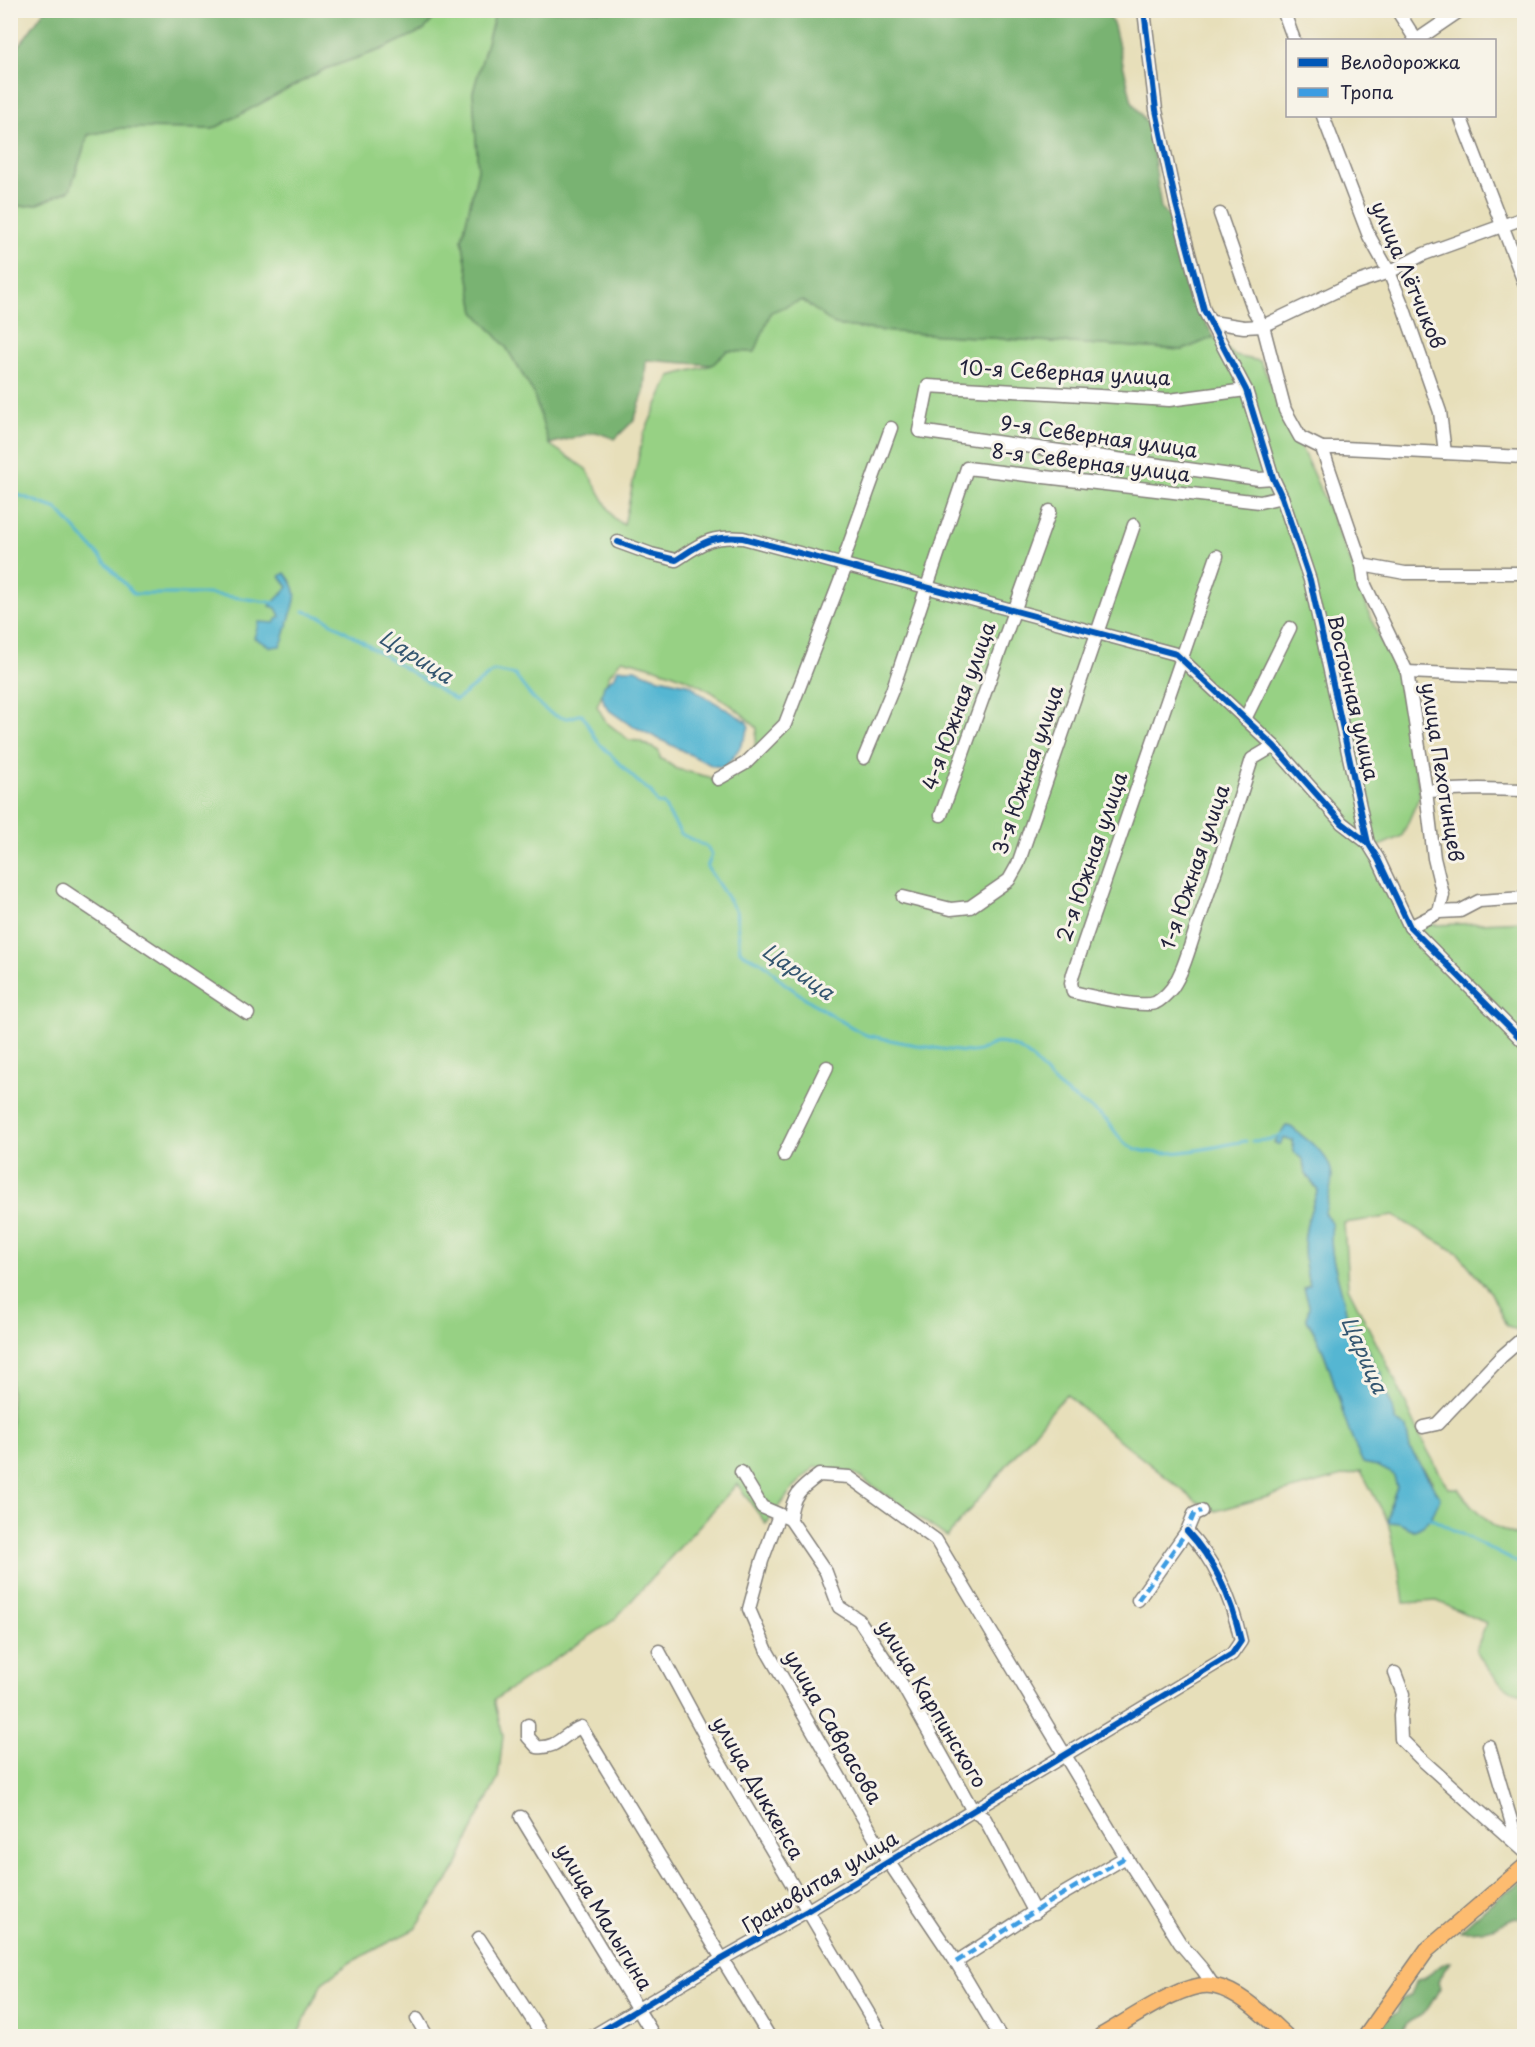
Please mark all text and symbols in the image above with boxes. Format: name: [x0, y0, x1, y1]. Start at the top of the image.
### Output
legend: [1286, 39, 1496, 117]
text: Велодорожка: [1340, 48, 1461, 75]
text: Тропа: [1340, 78, 1393, 105]
street label: улица Лётчиков: [1364, 196, 1454, 353]
street label: 10-я Северная улица: [959, 352, 1172, 393]
street label: 9-я Северная улица: [998, 407, 1200, 465]
street label: 8-я Северная улица: [990, 435, 1193, 489]
street label: Восточная улица: [1320, 612, 1388, 784]
street label: 4-я Южная улица: [914, 617, 1003, 794]
water label: Царица: [374, 620, 461, 691]
street label: улица Пехотинцев: [1414, 680, 1472, 864]
street label: 3-я Южная улица: [984, 681, 1070, 858]
street label: 2-я Южная улица: [1048, 767, 1134, 946]
street label: 1-я Южная улица: [1152, 780, 1237, 953]
water label: Царица: [757, 934, 842, 1007]
water label: Царица: [1335, 1311, 1397, 1399]
street label: улица Карпинского: [871, 1614, 995, 1793]
street label: улица Саврасова: [777, 1644, 891, 1810]
street label: улица Диккенса: [706, 1710, 812, 1865]
street label: Грановитая улица: [736, 1822, 904, 1940]
street label: улица Малыгина: [549, 1837, 661, 1996]

